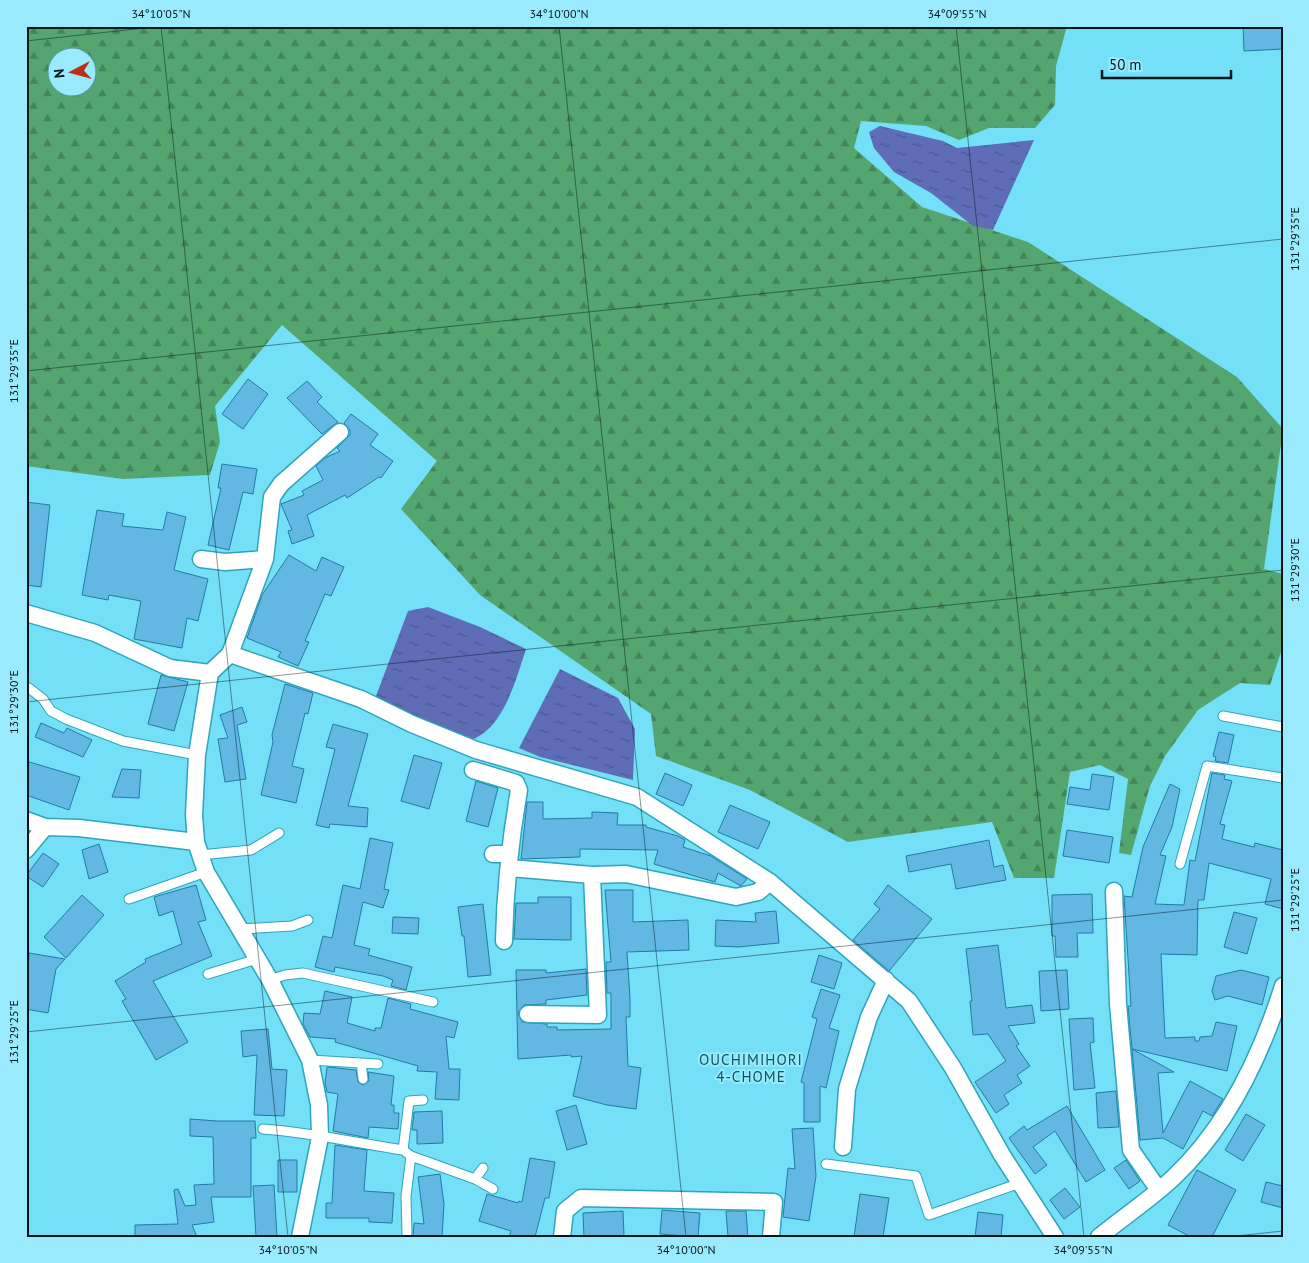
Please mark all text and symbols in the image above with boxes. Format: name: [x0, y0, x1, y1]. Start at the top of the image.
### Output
text: 34°10'05"N: [131, 6, 191, 21]
text: 34°10'00"N: [529, 6, 589, 21]
text: 34°09'55"N: [927, 6, 987, 21]
north arrow: [48, 48, 98, 98]
scale bar: [1102, 48, 1230, 80]
text: 50 m: [1109, 55, 1142, 74]
text: N: [50, 68, 69, 79]
text: 131°29'35"E: [1287, 207, 1302, 271]
text: 131°29'35"E: [6, 339, 21, 403]
text: 131°29'30"E: [1287, 538, 1302, 602]
text: 131°29'30"E: [6, 670, 21, 734]
text: 131°29'25"E: [1287, 868, 1302, 932]
text: 131°29'25"E: [6, 1000, 21, 1064]
district label: OUCHIMIHORI 4-CHOME: [699, 1050, 803, 1086]
text: 34°10'05"N: [258, 1242, 318, 1257]
text: 34°10'00"N: [656, 1242, 716, 1257]
text: 34°09'55"N: [1053, 1242, 1113, 1257]

